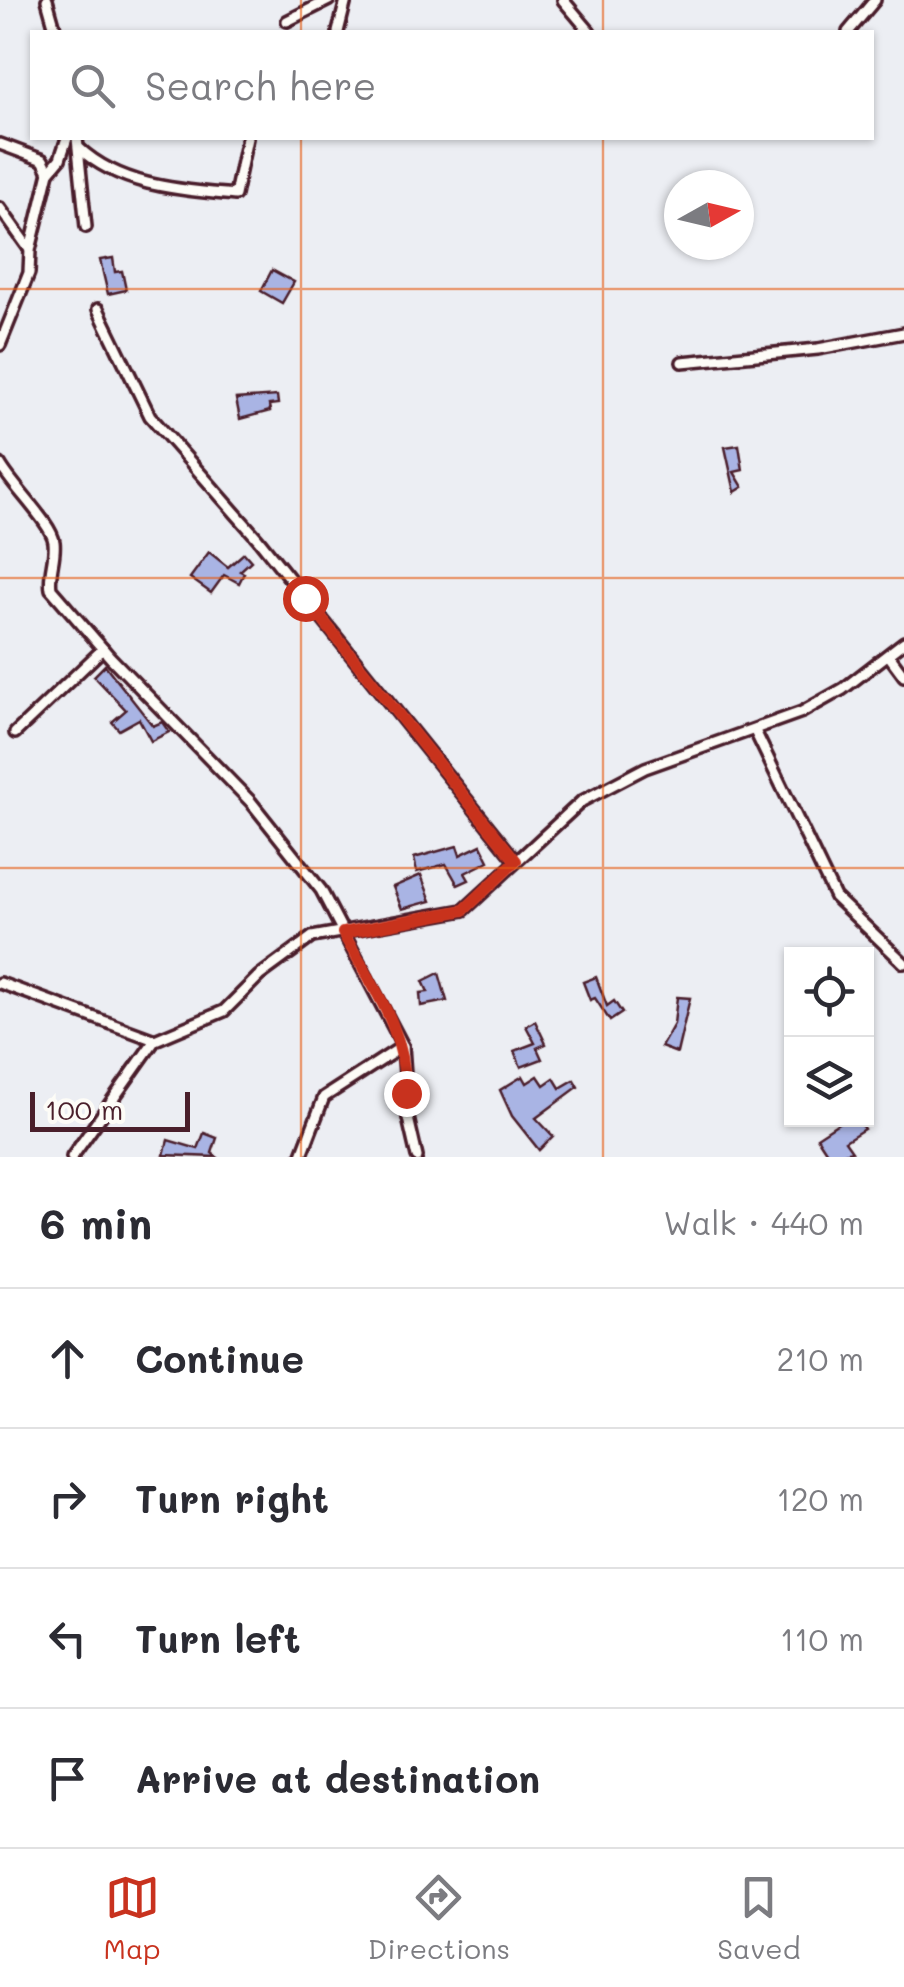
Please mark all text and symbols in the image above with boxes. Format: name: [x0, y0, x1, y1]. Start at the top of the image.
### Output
search box: [30, 30, 874, 140]
icon: search: [65, 58, 120, 113]
text: Search here: [145, 60, 376, 110]
north arrow: [664, 170, 754, 260]
route start: [283, 576, 329, 622]
map controls: [784, 947, 874, 1127]
button: locate: [784, 947, 874, 1037]
button: layers: [784, 1037, 874, 1127]
route end: [384, 1071, 430, 1117]
scale bar: [30, 1087, 190, 1132]
text: 100 m: [45, 1091, 123, 1127]
text: 6 min: [40, 1195, 152, 1250]
text: Walk · 440 m: [663, 1201, 864, 1243]
icon: ahead: [40, 1331, 95, 1386]
text: Continue: [135, 1333, 304, 1383]
text: 210 m: [776, 1337, 864, 1379]
icon: right: [40, 1471, 95, 1526]
text: Turn right: [135, 1473, 329, 1523]
text: 120 m: [776, 1477, 864, 1519]
icon: left: [40, 1611, 95, 1666]
text: Turn left: [135, 1613, 301, 1663]
text: 110 m: [780, 1617, 864, 1659]
icon: arrive: [40, 1751, 95, 1806]
text: Arrive at destination: [135, 1753, 540, 1803]
tab: Map: [104, 1870, 161, 1966]
tab: Directions: [368, 1870, 510, 1966]
tab: Saved: [717, 1870, 800, 1966]

